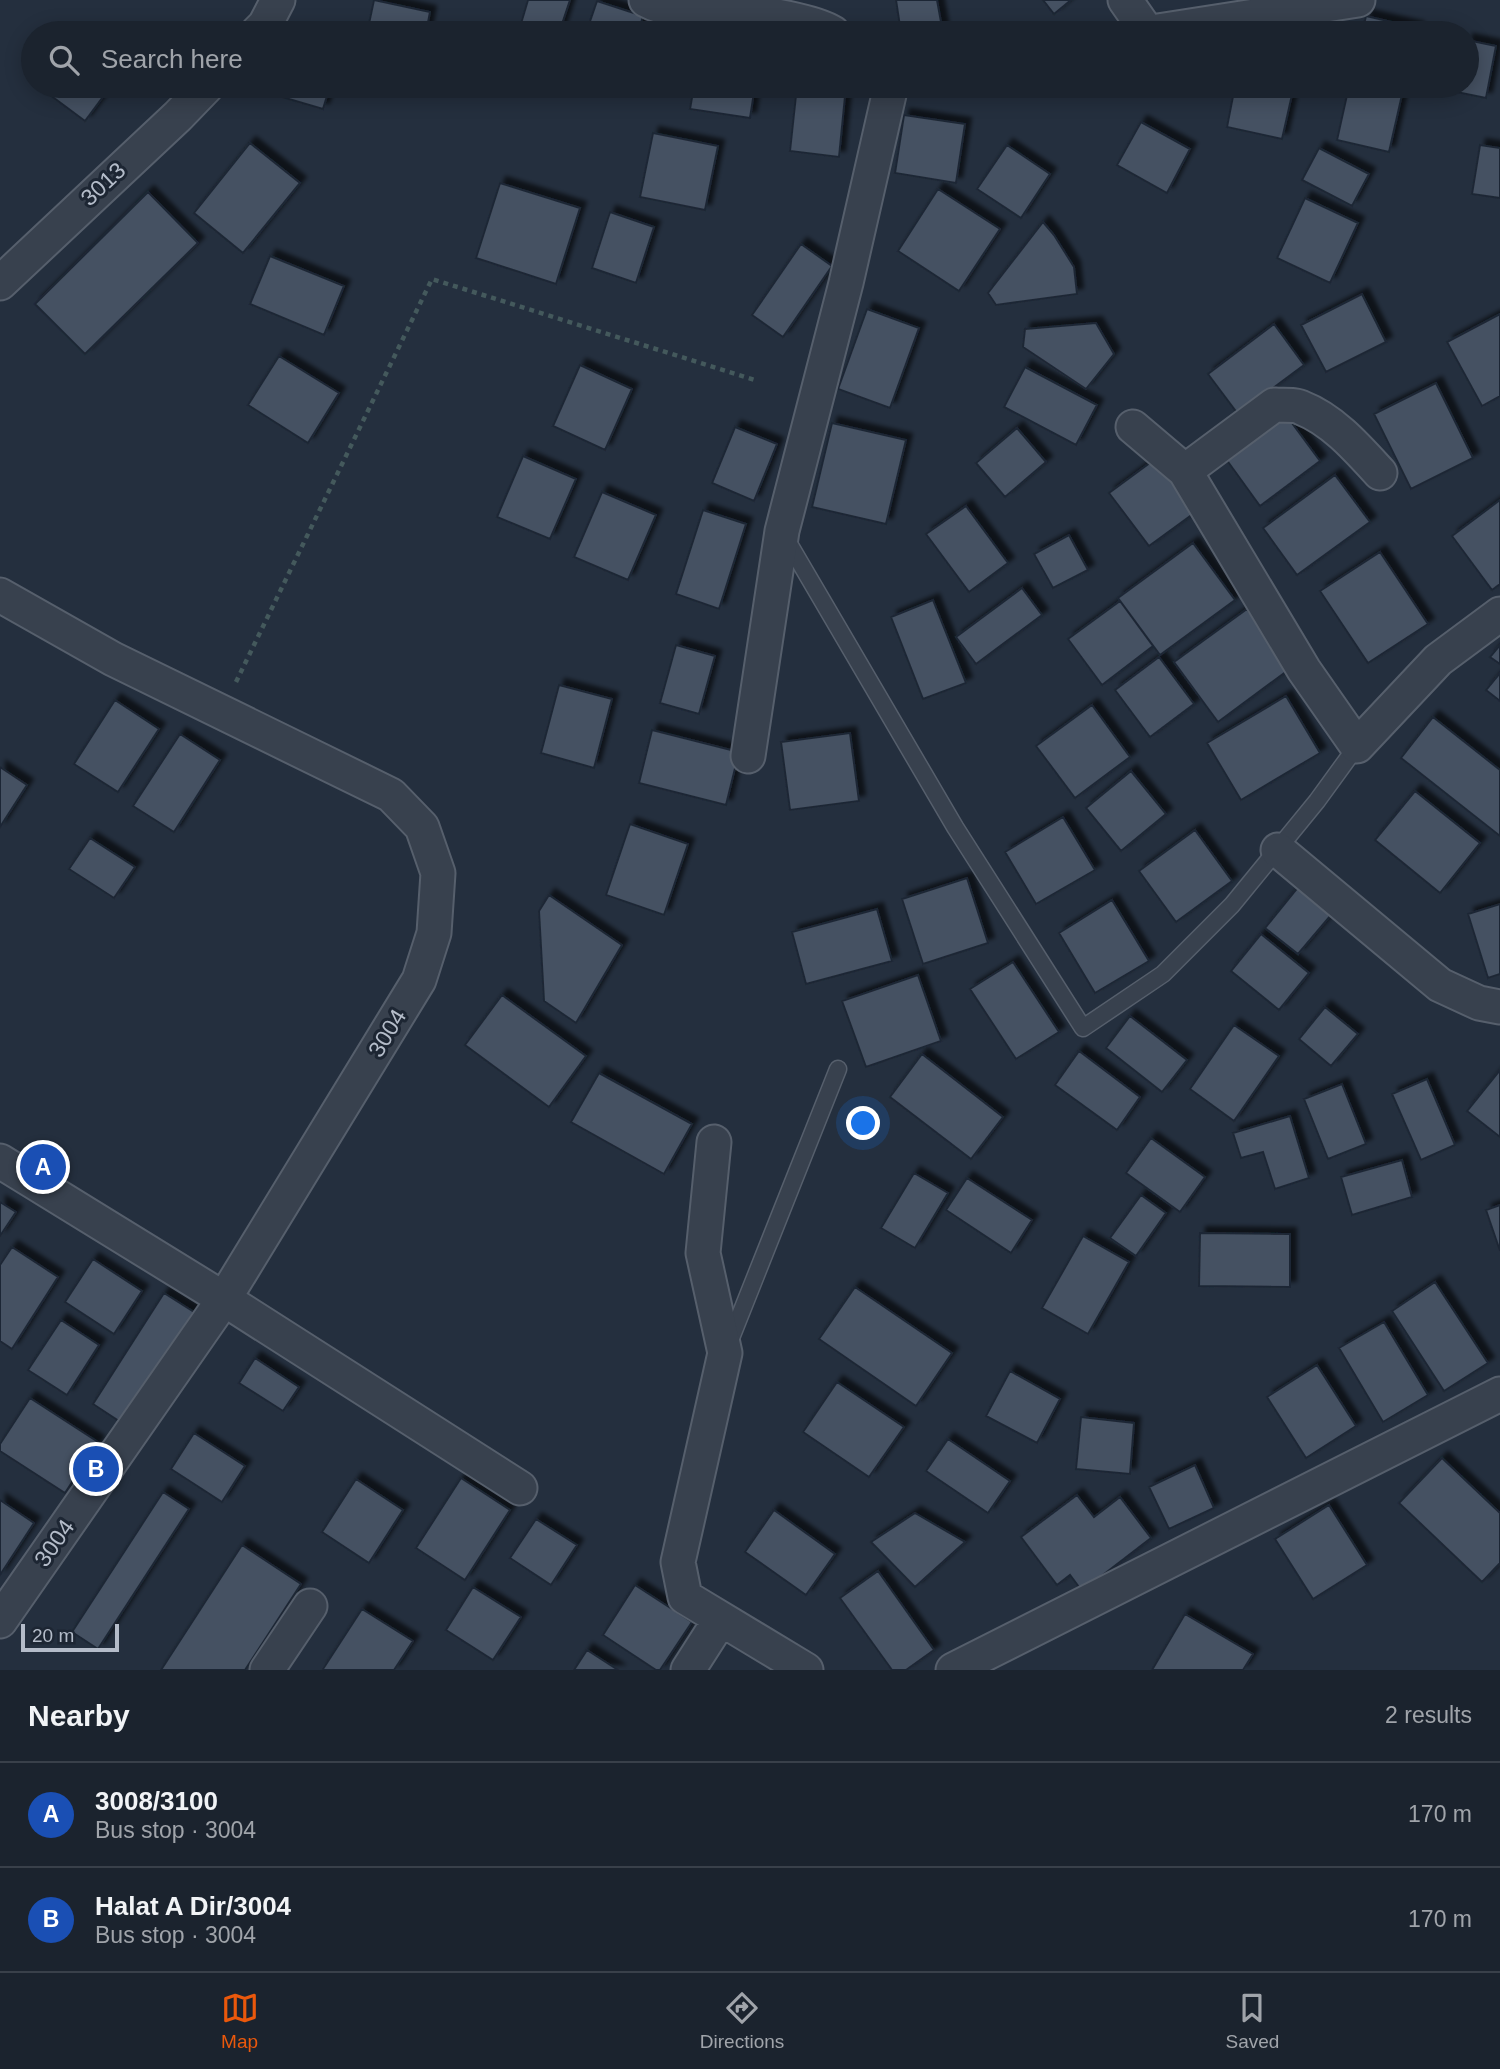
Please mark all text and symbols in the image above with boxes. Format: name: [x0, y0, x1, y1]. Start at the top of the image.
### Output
search box: [21, 21, 1479, 98]
icon: search: [45, 41, 83, 79]
text: Search here: [101, 44, 243, 74]
street label: 3013: [75, 157, 131, 211]
street label: 3004: [363, 1004, 411, 1062]
your location: [846, 1106, 880, 1140]
pin: A: [20, 1141, 66, 1193]
pin: B: [73, 1443, 119, 1495]
street label: 3004: [29, 1514, 79, 1571]
scale bar: [21, 1621, 119, 1653]
text: 20 m: [32, 1625, 74, 1646]
text: Nearby: [28, 1699, 130, 1732]
text: 2 results: [1385, 1702, 1472, 1728]
text: 3008/3100: [95, 1786, 218, 1816]
text: A: [43, 1801, 59, 1827]
text: 170 m: [1408, 1801, 1472, 1827]
text: Bus stop · 3004: [95, 1817, 256, 1843]
text: Halat A Dir/3004: [95, 1891, 291, 1921]
text: B: [43, 1906, 59, 1932]
text: 170 m: [1408, 1906, 1472, 1932]
text: Bus stop · 3004: [95, 1922, 256, 1948]
tab: Map: [221, 1989, 259, 2053]
tab: Directions: [700, 1989, 784, 2053]
tab: Saved: [1225, 1989, 1279, 2053]

